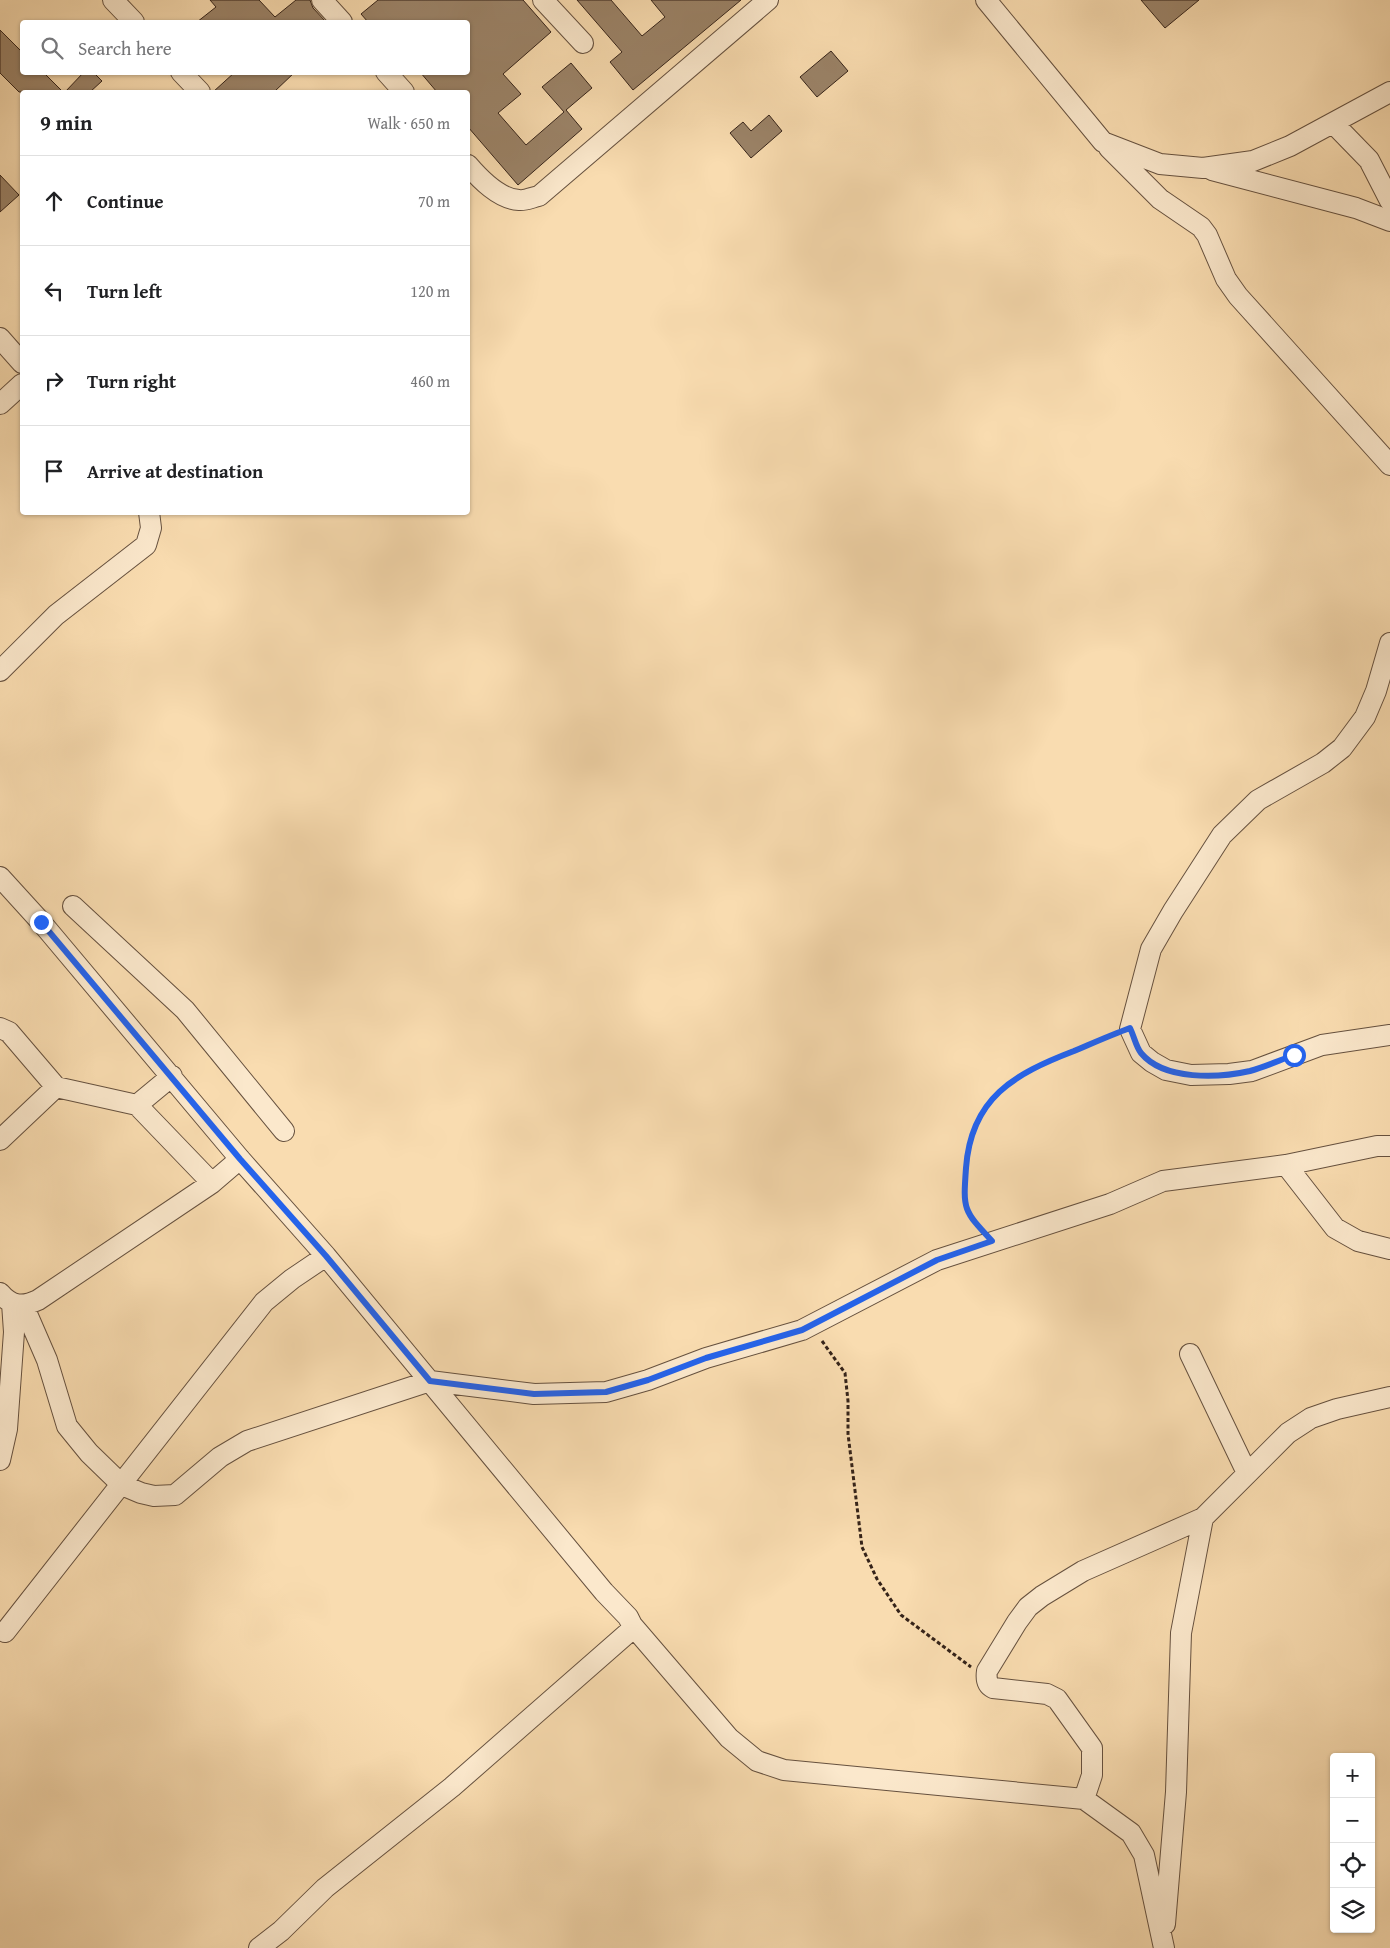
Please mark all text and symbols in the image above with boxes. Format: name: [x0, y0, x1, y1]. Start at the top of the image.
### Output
search box: [20, 20, 470, 75]
icon: search: [38, 34, 66, 62]
text: Search here: [78, 34, 172, 62]
text: 9 min: [40, 107, 92, 138]
text: Walk · 650 m: [367, 111, 450, 135]
icon: ahead: [40, 187, 68, 215]
text: Continue: [87, 187, 164, 215]
text: 70 m: [418, 189, 450, 213]
icon: left: [40, 277, 68, 305]
text: Turn left: [87, 277, 162, 305]
text: 120 m: [410, 279, 450, 303]
icon: right: [40, 367, 68, 395]
text: Turn right: [87, 367, 176, 395]
text: 460 m: [410, 369, 450, 393]
icon: arrive: [40, 457, 68, 485]
text: Arrive at destination: [87, 457, 263, 485]
route end: [30, 911, 53, 934]
route start: [1283, 1044, 1306, 1067]
map controls: [1330, 1753, 1375, 1933]
button: +: [1330, 1753, 1375, 1798]
button: −: [1330, 1798, 1375, 1843]
button: locate: [1330, 1843, 1375, 1888]
button: layers: [1330, 1888, 1375, 1933]

